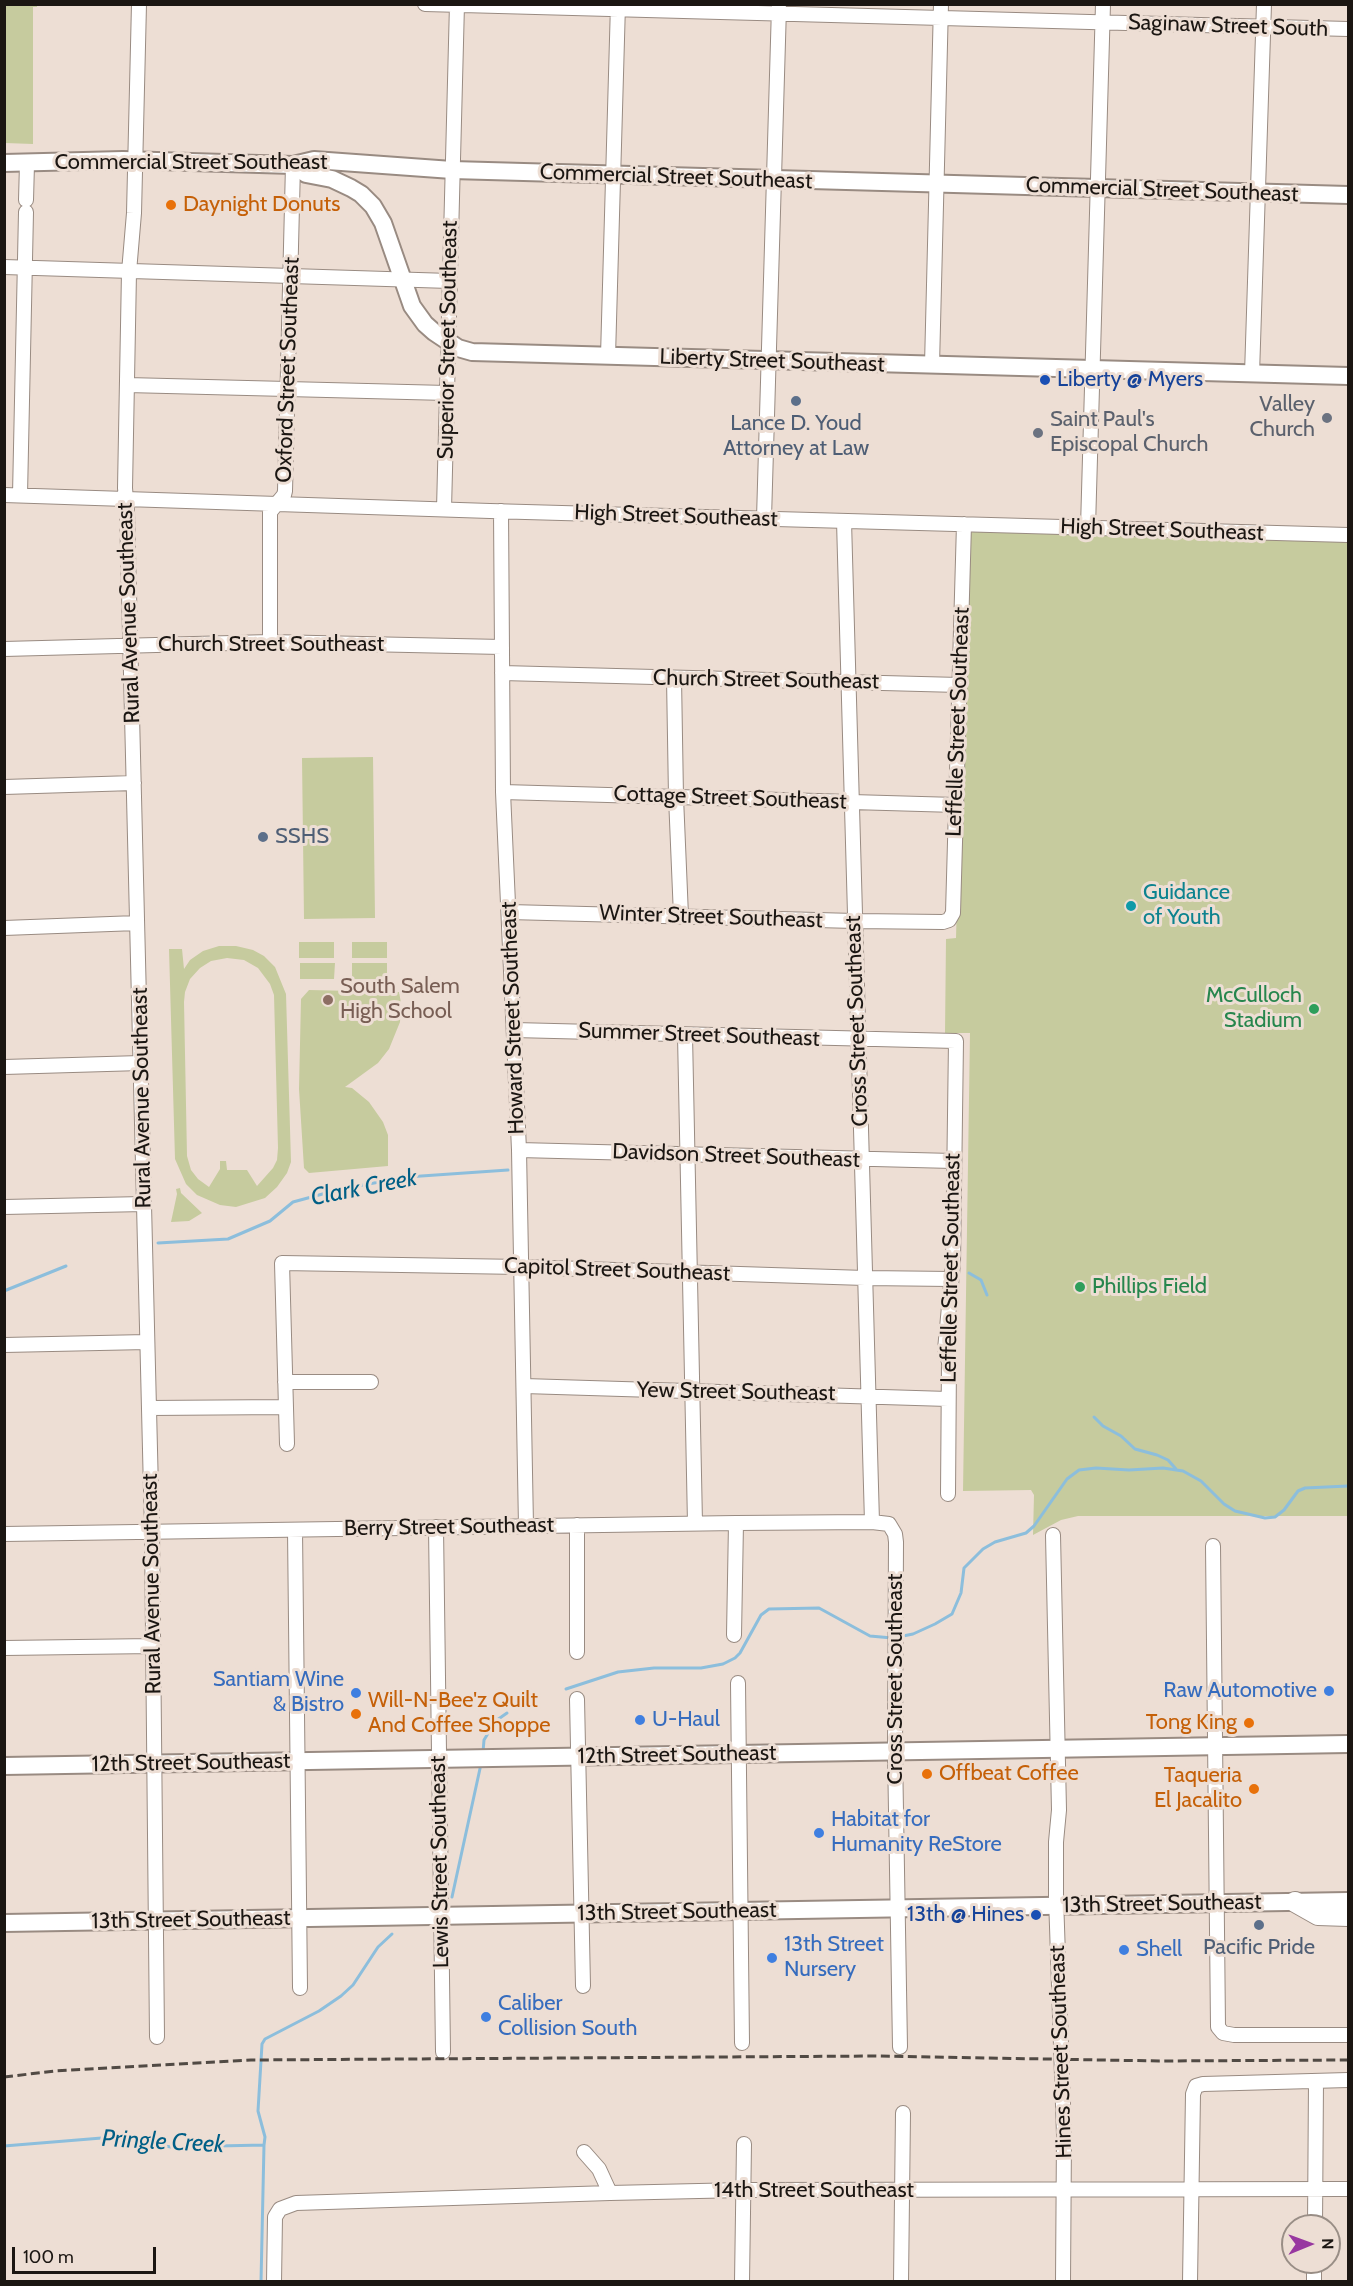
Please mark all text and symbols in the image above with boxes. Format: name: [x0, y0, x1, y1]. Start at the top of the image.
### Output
street label: Saginaw Street South: [1127, 9, 1329, 43]
street label: Commercial Street Southeast: [55, 150, 327, 176]
street label: Commercial Street Southeast: [539, 159, 813, 195]
street label: Commercial Street Southeast: [1025, 172, 1299, 208]
place label: Daynight Donuts: [183, 192, 340, 218]
marker: Daynight Donuts: [164, 198, 178, 212]
street label: Superior Street Southeast: [433, 220, 463, 460]
street label: Oxford Street Southeast: [271, 257, 305, 483]
street label: Liberty Street Southeast: [659, 344, 885, 378]
place label: Liberty @ Myers: [1057, 367, 1203, 393]
marker: Liberty @ Myers: [1038, 373, 1052, 387]
place label: Valley Church: [1249, 392, 1315, 444]
marker: Lance D. Youd Attorney at Law: [789, 394, 803, 408]
place label: Saint Paul's Episcopal Church: [1050, 407, 1208, 458]
place label: Lance D. Youd Attorney at Law: [723, 411, 869, 463]
marker: Valley Church: [1320, 411, 1334, 425]
marker: Saint Paul's Episcopal Church: [1031, 426, 1045, 440]
street label: High Street Southeast: [574, 499, 778, 533]
street label: Rural Avenue Southeast: [112, 502, 146, 724]
street label: High Street Southeast: [1060, 513, 1264, 547]
street label: Leffelle Street Southeast: [941, 607, 975, 837]
street label: Church Street Southeast: [158, 632, 384, 658]
street label: Church Street Southeast: [653, 665, 879, 695]
street label: Cottage Street Southeast: [613, 781, 847, 815]
place label: SSHS: [275, 824, 329, 850]
marker: SSHS: [256, 830, 270, 844]
place label: Guidance of Youth: [1143, 880, 1230, 932]
marker: Guidance of Youth: [1124, 899, 1138, 913]
street label: Winter Street Southeast: [599, 900, 823, 934]
street label: Howard Street Southeast: [496, 901, 530, 1135]
street label: Cross Street Southeast: [840, 915, 874, 1127]
place label: South Salem High School: [340, 974, 460, 1026]
place label: McCulloch Stadium: [1206, 983, 1302, 1034]
street label: Rural Avenue Southeast: [127, 987, 157, 1209]
marker: South Salem High School: [321, 993, 335, 1007]
marker: McCulloch Stadium: [1307, 1002, 1321, 1016]
street label: Summer Street Southeast: [578, 1018, 820, 1052]
street label: Davidson Street Southeast: [612, 1138, 860, 1174]
street label: Leffelle Street Southeast: [936, 1153, 966, 1383]
water label: Clark Creek: [308, 1164, 420, 1212]
street label: Capitol Street Southeast: [503, 1253, 731, 1287]
place label: Phillips Field: [1092, 1274, 1207, 1300]
marker: Phillips Field: [1073, 1280, 1087, 1294]
street label: Yew Street Southeast: [637, 1377, 835, 1407]
street label: Rural Avenue Southeast: [137, 1473, 167, 1695]
street label: Berry Street Southeast: [344, 1512, 554, 1542]
street label: Cross Street Southeast: [883, 1574, 909, 1784]
place label: Santiam Wine & Bistro: [213, 1667, 344, 1718]
place label: Raw Automotive: [1163, 1678, 1317, 1704]
marker: Raw Automotive: [1322, 1684, 1336, 1698]
marker: Santiam Wine & Bistro: [349, 1686, 363, 1700]
place label: Will-N-Bee'z Quilt And Coffee Shoppe: [368, 1688, 551, 1740]
marker: Will-N-Bee'z Quilt And Coffee Shoppe: [349, 1707, 363, 1721]
place label: U-Haul: [652, 1707, 720, 1733]
place label: Tong King: [1146, 1710, 1237, 1736]
marker: U-Haul: [633, 1713, 647, 1727]
marker: Tong King: [1242, 1716, 1256, 1730]
street label: 12th Street Southeast: [577, 1740, 777, 1770]
street label: 12th Street Southeast: [91, 1748, 291, 1778]
street label: Lewis Street Southeast: [425, 1756, 455, 1968]
place label: Offbeat Coffee: [939, 1761, 1079, 1787]
place label: Taqueria El Jacalito: [1154, 1763, 1242, 1814]
marker: Offbeat Coffee: [920, 1767, 934, 1781]
marker: Taqueria El Jacalito: [1247, 1782, 1261, 1796]
place label: Habitat for Humanity ReStore: [831, 1807, 1002, 1858]
marker: Habitat for Humanity ReStore: [812, 1826, 826, 1840]
street label: 13th Street Southeast: [1062, 1889, 1262, 1919]
street label: 13th Street Southeast: [577, 1897, 777, 1927]
place label: 13th @ Hines: [907, 1902, 1024, 1928]
street label: 13th Street Southeast: [91, 1905, 291, 1935]
marker: 13th @ Hines: [1029, 1908, 1043, 1922]
marker: Pacific Pride: [1252, 1918, 1266, 1932]
place label: 13th Street Nursery: [784, 1932, 884, 1984]
place label: Pacific Pride: [1203, 1935, 1315, 1961]
place label: Shell: [1136, 1937, 1182, 1963]
marker: Shell: [1117, 1943, 1131, 1957]
street label: Hines Street Southeast: [1044, 1945, 1078, 2159]
marker: 13th Street Nursery: [765, 1951, 779, 1965]
place label: Caliber Collision South: [498, 1991, 637, 2042]
marker: Caliber Collision South: [479, 2010, 493, 2024]
water label: Pringle Creek: [101, 2124, 225, 2160]
street label: 14th Street Southeast: [714, 2178, 914, 2204]
north arrow: [1281, 2214, 1341, 2274]
scale bar: [15, 2235, 159, 2273]
text: N: [1318, 2238, 1337, 2250]
text: 100 m: [23, 2246, 74, 2268]

